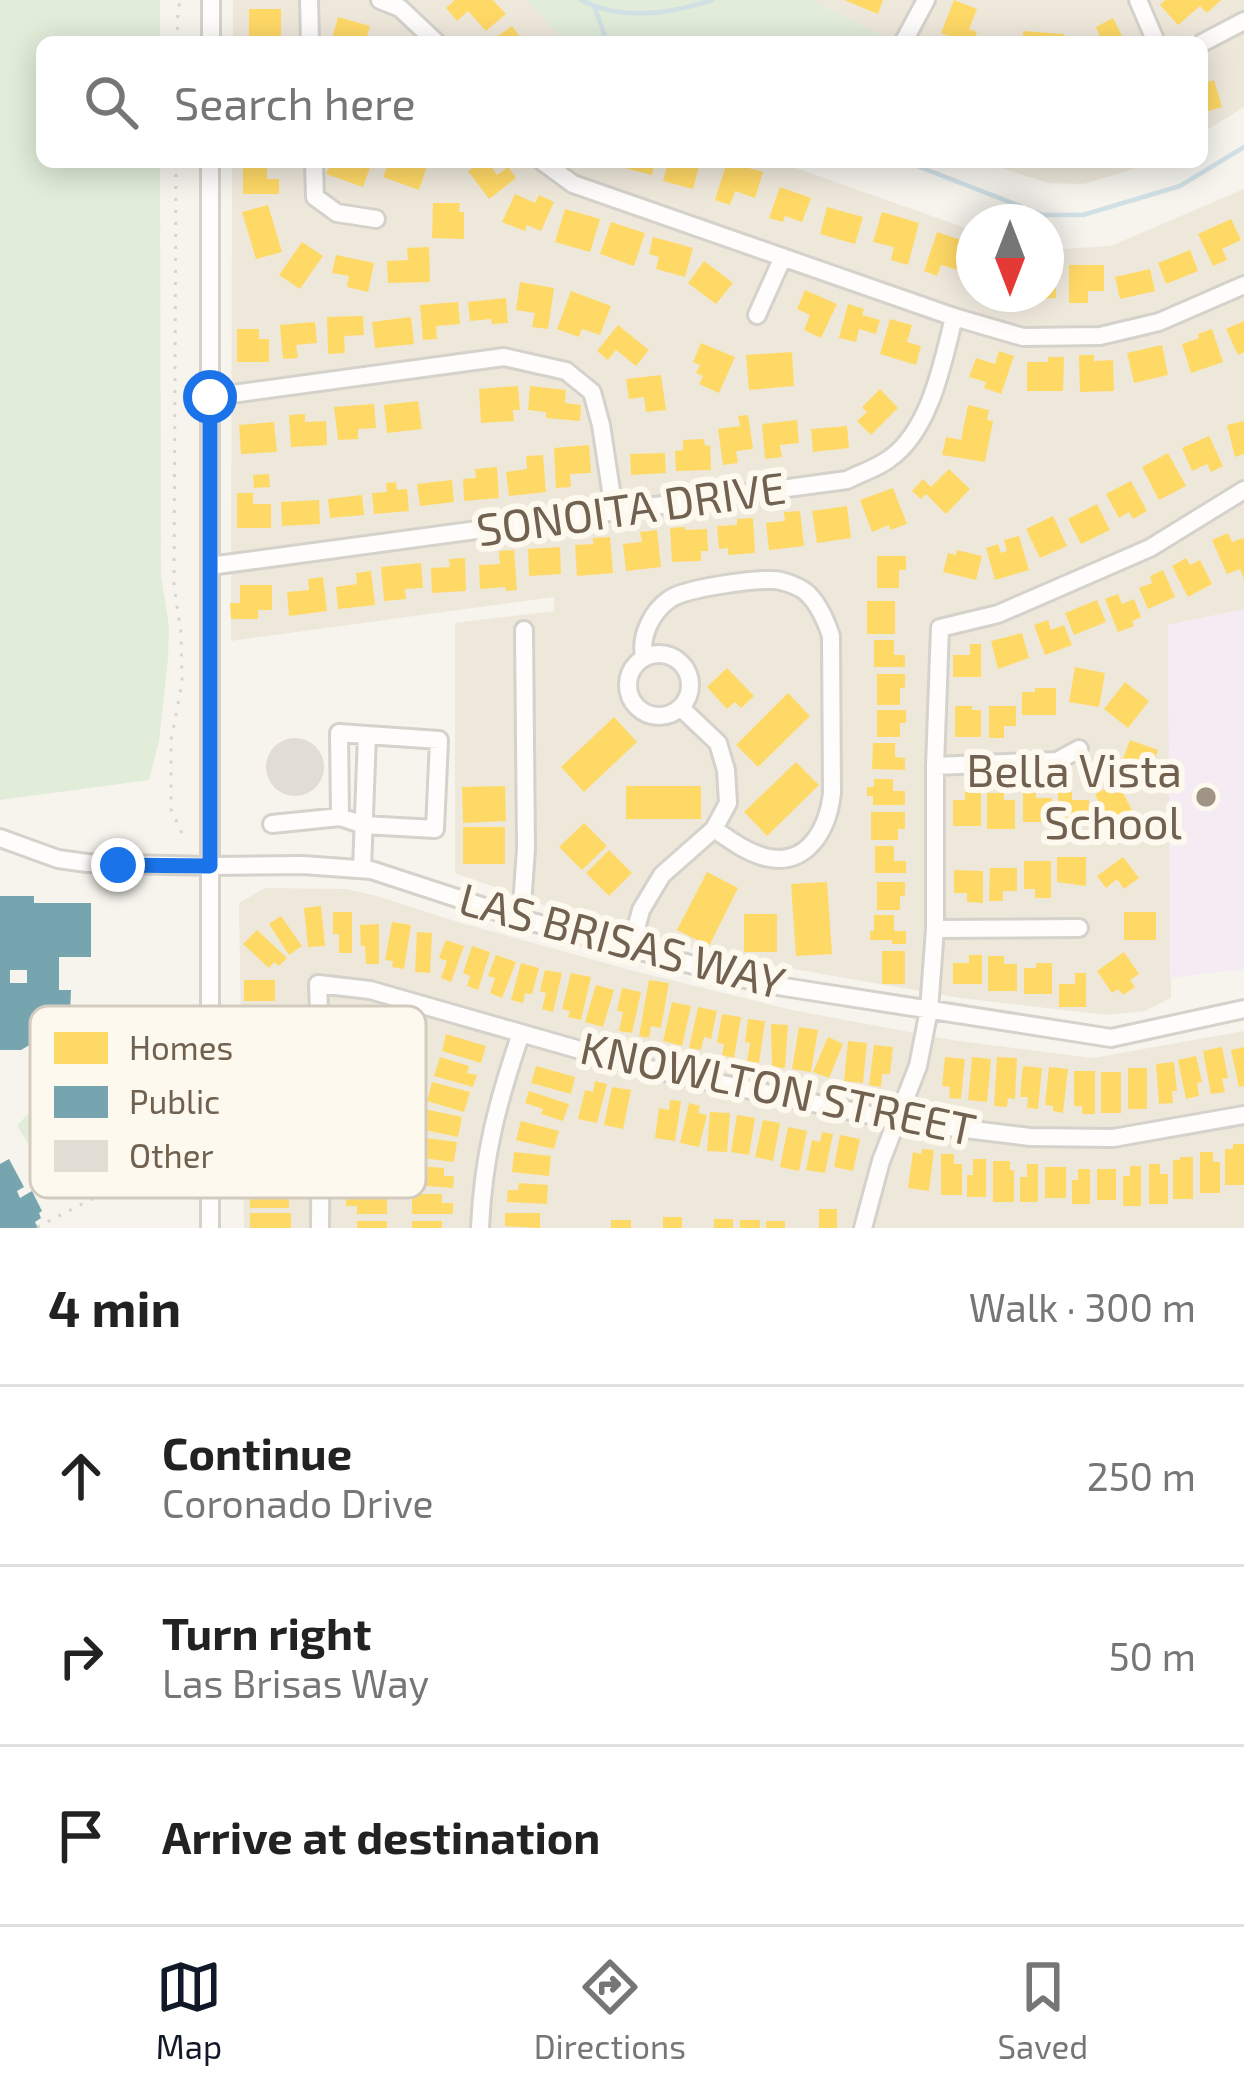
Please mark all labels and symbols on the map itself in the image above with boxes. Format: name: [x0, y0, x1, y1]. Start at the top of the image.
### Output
north arrow: [956, 204, 1064, 312]
route start: [183, 370, 237, 424]
street label: SONOITA DRIVE: [473, 459, 789, 555]
place label: Bella Vista School: [966, 742, 1182, 848]
marker: Bella Vista School: [1193, 784, 1219, 810]
route end: [91, 838, 145, 892]
street label: LAS BRISAS WAY: [454, 870, 792, 1009]
legend: [30, 1006, 426, 1198]
street label: KNOWLTON STREET: [576, 1019, 981, 1155]
text: Homes: [129, 1027, 233, 1067]
text: Public: [129, 1081, 220, 1121]
text: Other: [129, 1135, 214, 1175]

